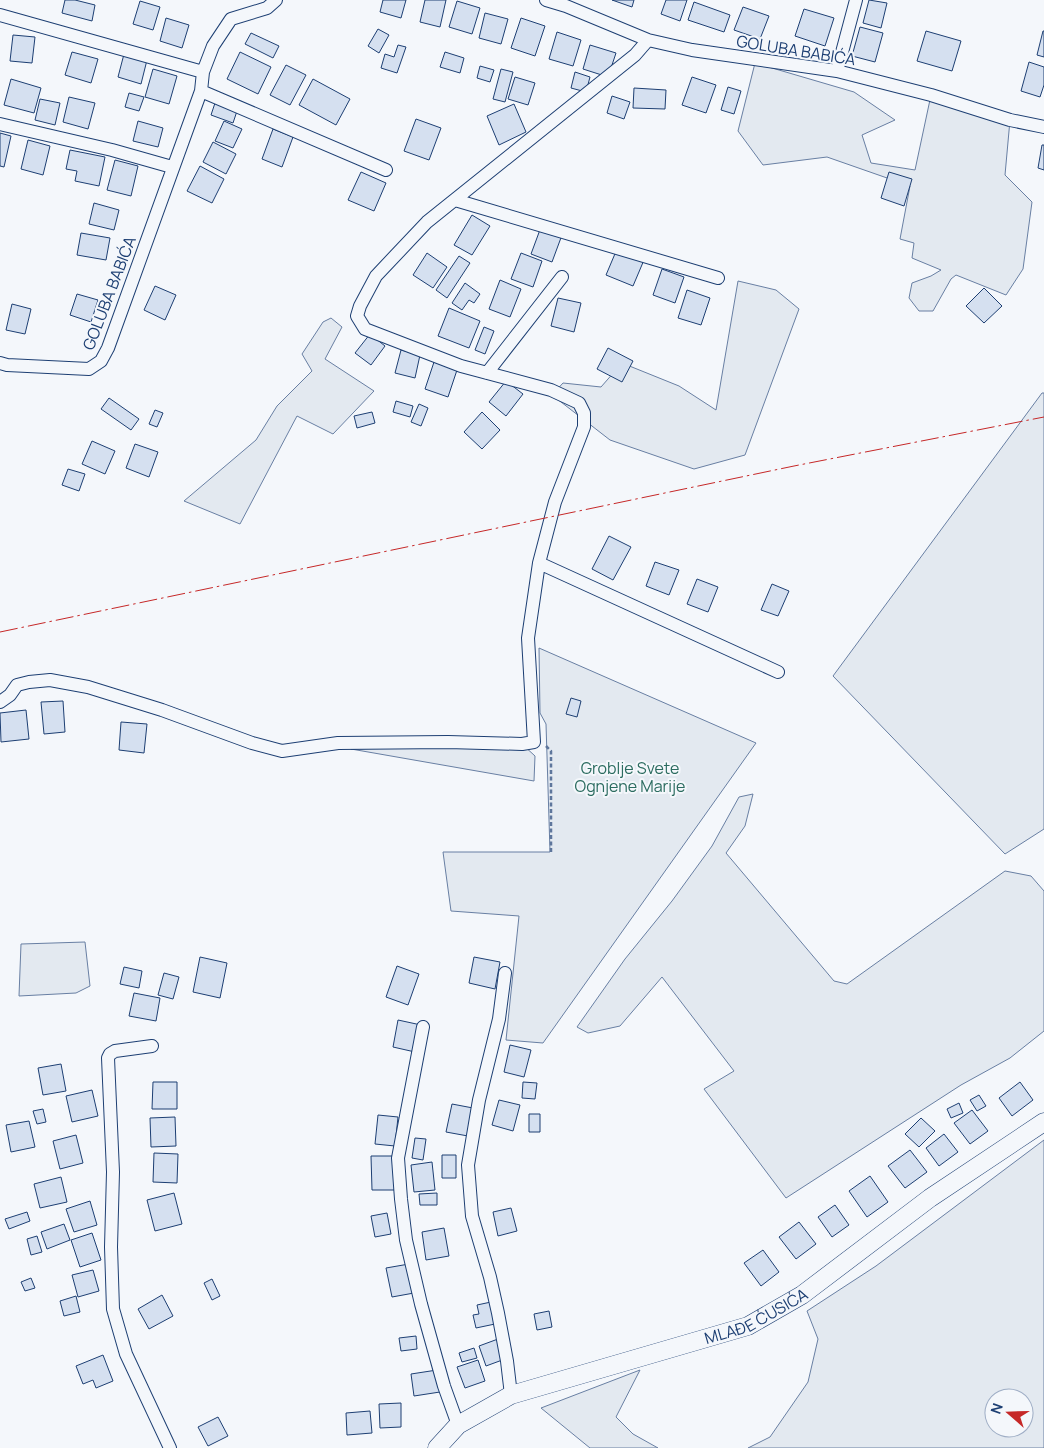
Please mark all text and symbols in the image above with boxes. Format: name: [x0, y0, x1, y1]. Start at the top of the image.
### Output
street label: GOLUBA BABIĆA: [735, 30, 857, 70]
street label: GOLUBA BABIĆA: [77, 233, 141, 353]
park label: Groblje Svete Ognjene Marije: [575, 757, 685, 797]
street label: MLAĐE ĆUSIĆA: [702, 1283, 812, 1349]
north arrow: [984, 1388, 1034, 1438]
text: N: [986, 1400, 1007, 1416]

